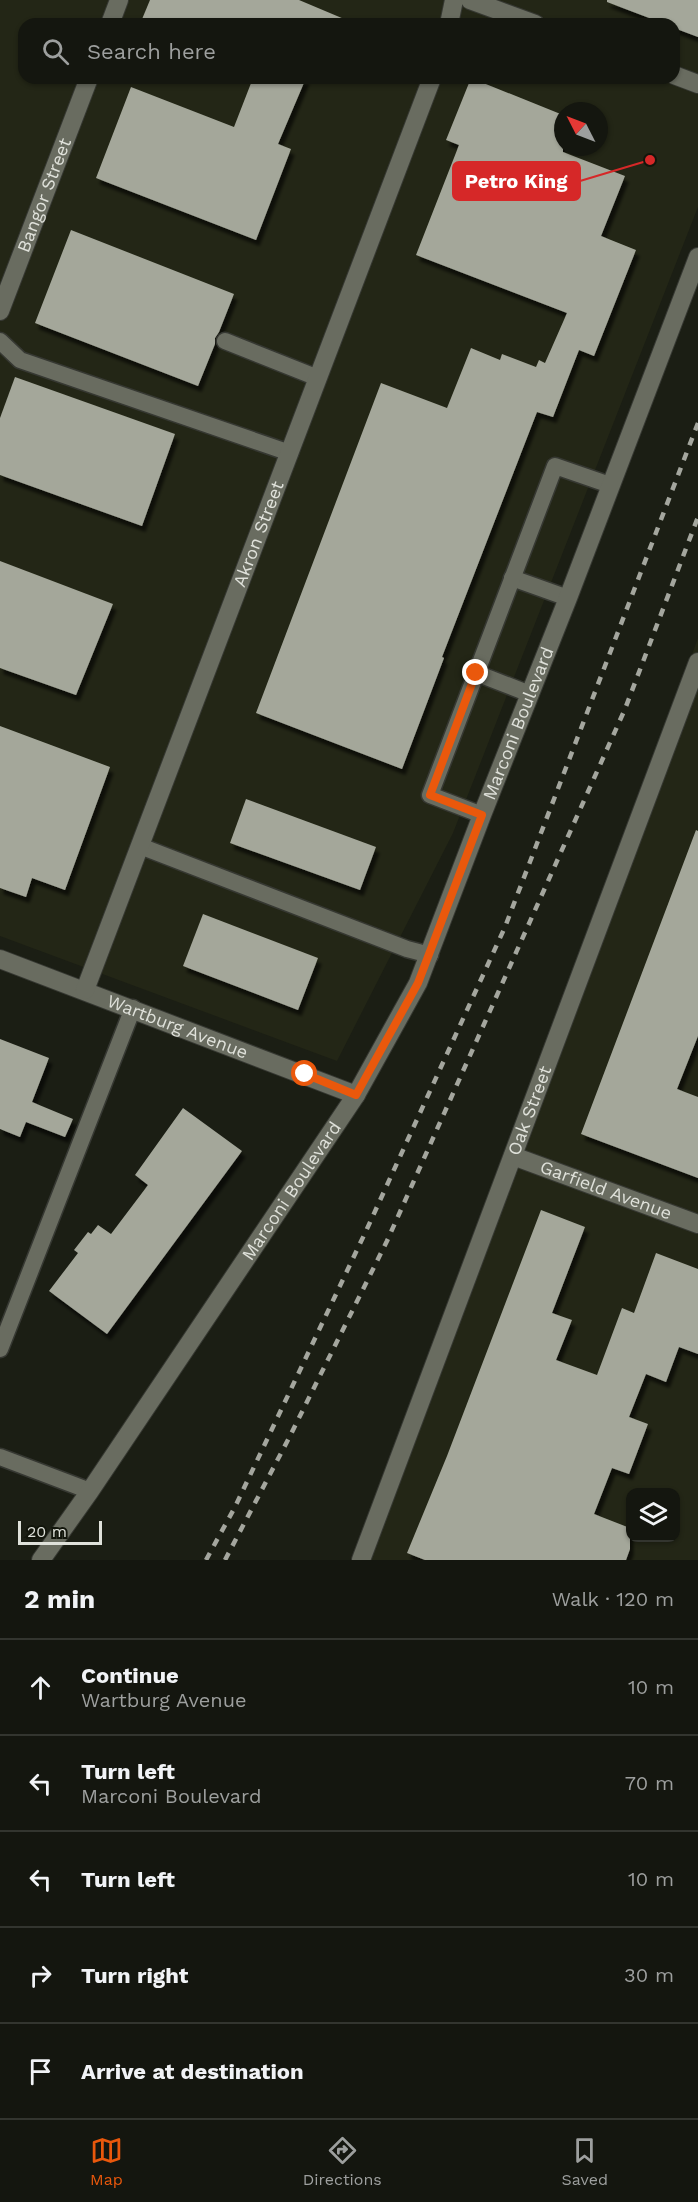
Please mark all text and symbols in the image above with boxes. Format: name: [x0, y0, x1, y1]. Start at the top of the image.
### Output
search box: [18, 18, 680, 84]
icon: search: [39, 35, 72, 68]
text: Search here: [87, 39, 216, 64]
north arrow: [554, 102, 608, 156]
street label: Bangor Street: [12, 134, 75, 255]
callout: Petro King: [453, 162, 580, 200]
text: Petro King: [465, 169, 568, 193]
street label: Akron Street: [228, 477, 288, 590]
street label: Marconi Boulevard: [478, 644, 558, 803]
route end: [462, 659, 488, 685]
street label: Wartburg Avenue: [104, 990, 251, 1063]
route start: [291, 1060, 317, 1086]
street label: Oak Street: [503, 1062, 556, 1158]
street label: Marconi Boulevard: [237, 1117, 345, 1264]
street label: Garfield Avenue: [537, 1156, 675, 1223]
map controls: [626, 1488, 680, 1542]
button: layers: [626, 1488, 680, 1542]
scale bar: [18, 1518, 102, 1546]
text: 20 m: [27, 1522, 67, 1541]
text: 2 min: [24, 1584, 95, 1614]
text: Walk · 120 m: [552, 1587, 674, 1611]
text: Continue: [81, 1663, 179, 1688]
icon: ahead: [24, 1671, 57, 1704]
text: 10 m: [628, 1675, 674, 1699]
text: Wartburg Avenue: [81, 1688, 247, 1712]
text: Turn left: [81, 1759, 175, 1784]
icon: left: [24, 1767, 57, 1800]
text: 70 m: [625, 1771, 674, 1795]
text: Marconi Boulevard: [81, 1784, 261, 1808]
icon: left: [24, 1863, 57, 1896]
text: Turn left: [81, 1867, 175, 1892]
text: 10 m: [628, 1867, 674, 1891]
icon: right: [24, 1959, 57, 1992]
text: Turn right: [81, 1963, 188, 1988]
text: 30 m: [624, 1963, 674, 1987]
icon: arrive: [24, 2055, 57, 2088]
text: Arrive at destination: [81, 2059, 304, 2084]
tab: Map: [90, 2134, 123, 2189]
tab: Directions: [303, 2134, 382, 2189]
tab: Saved: [562, 2134, 608, 2189]

